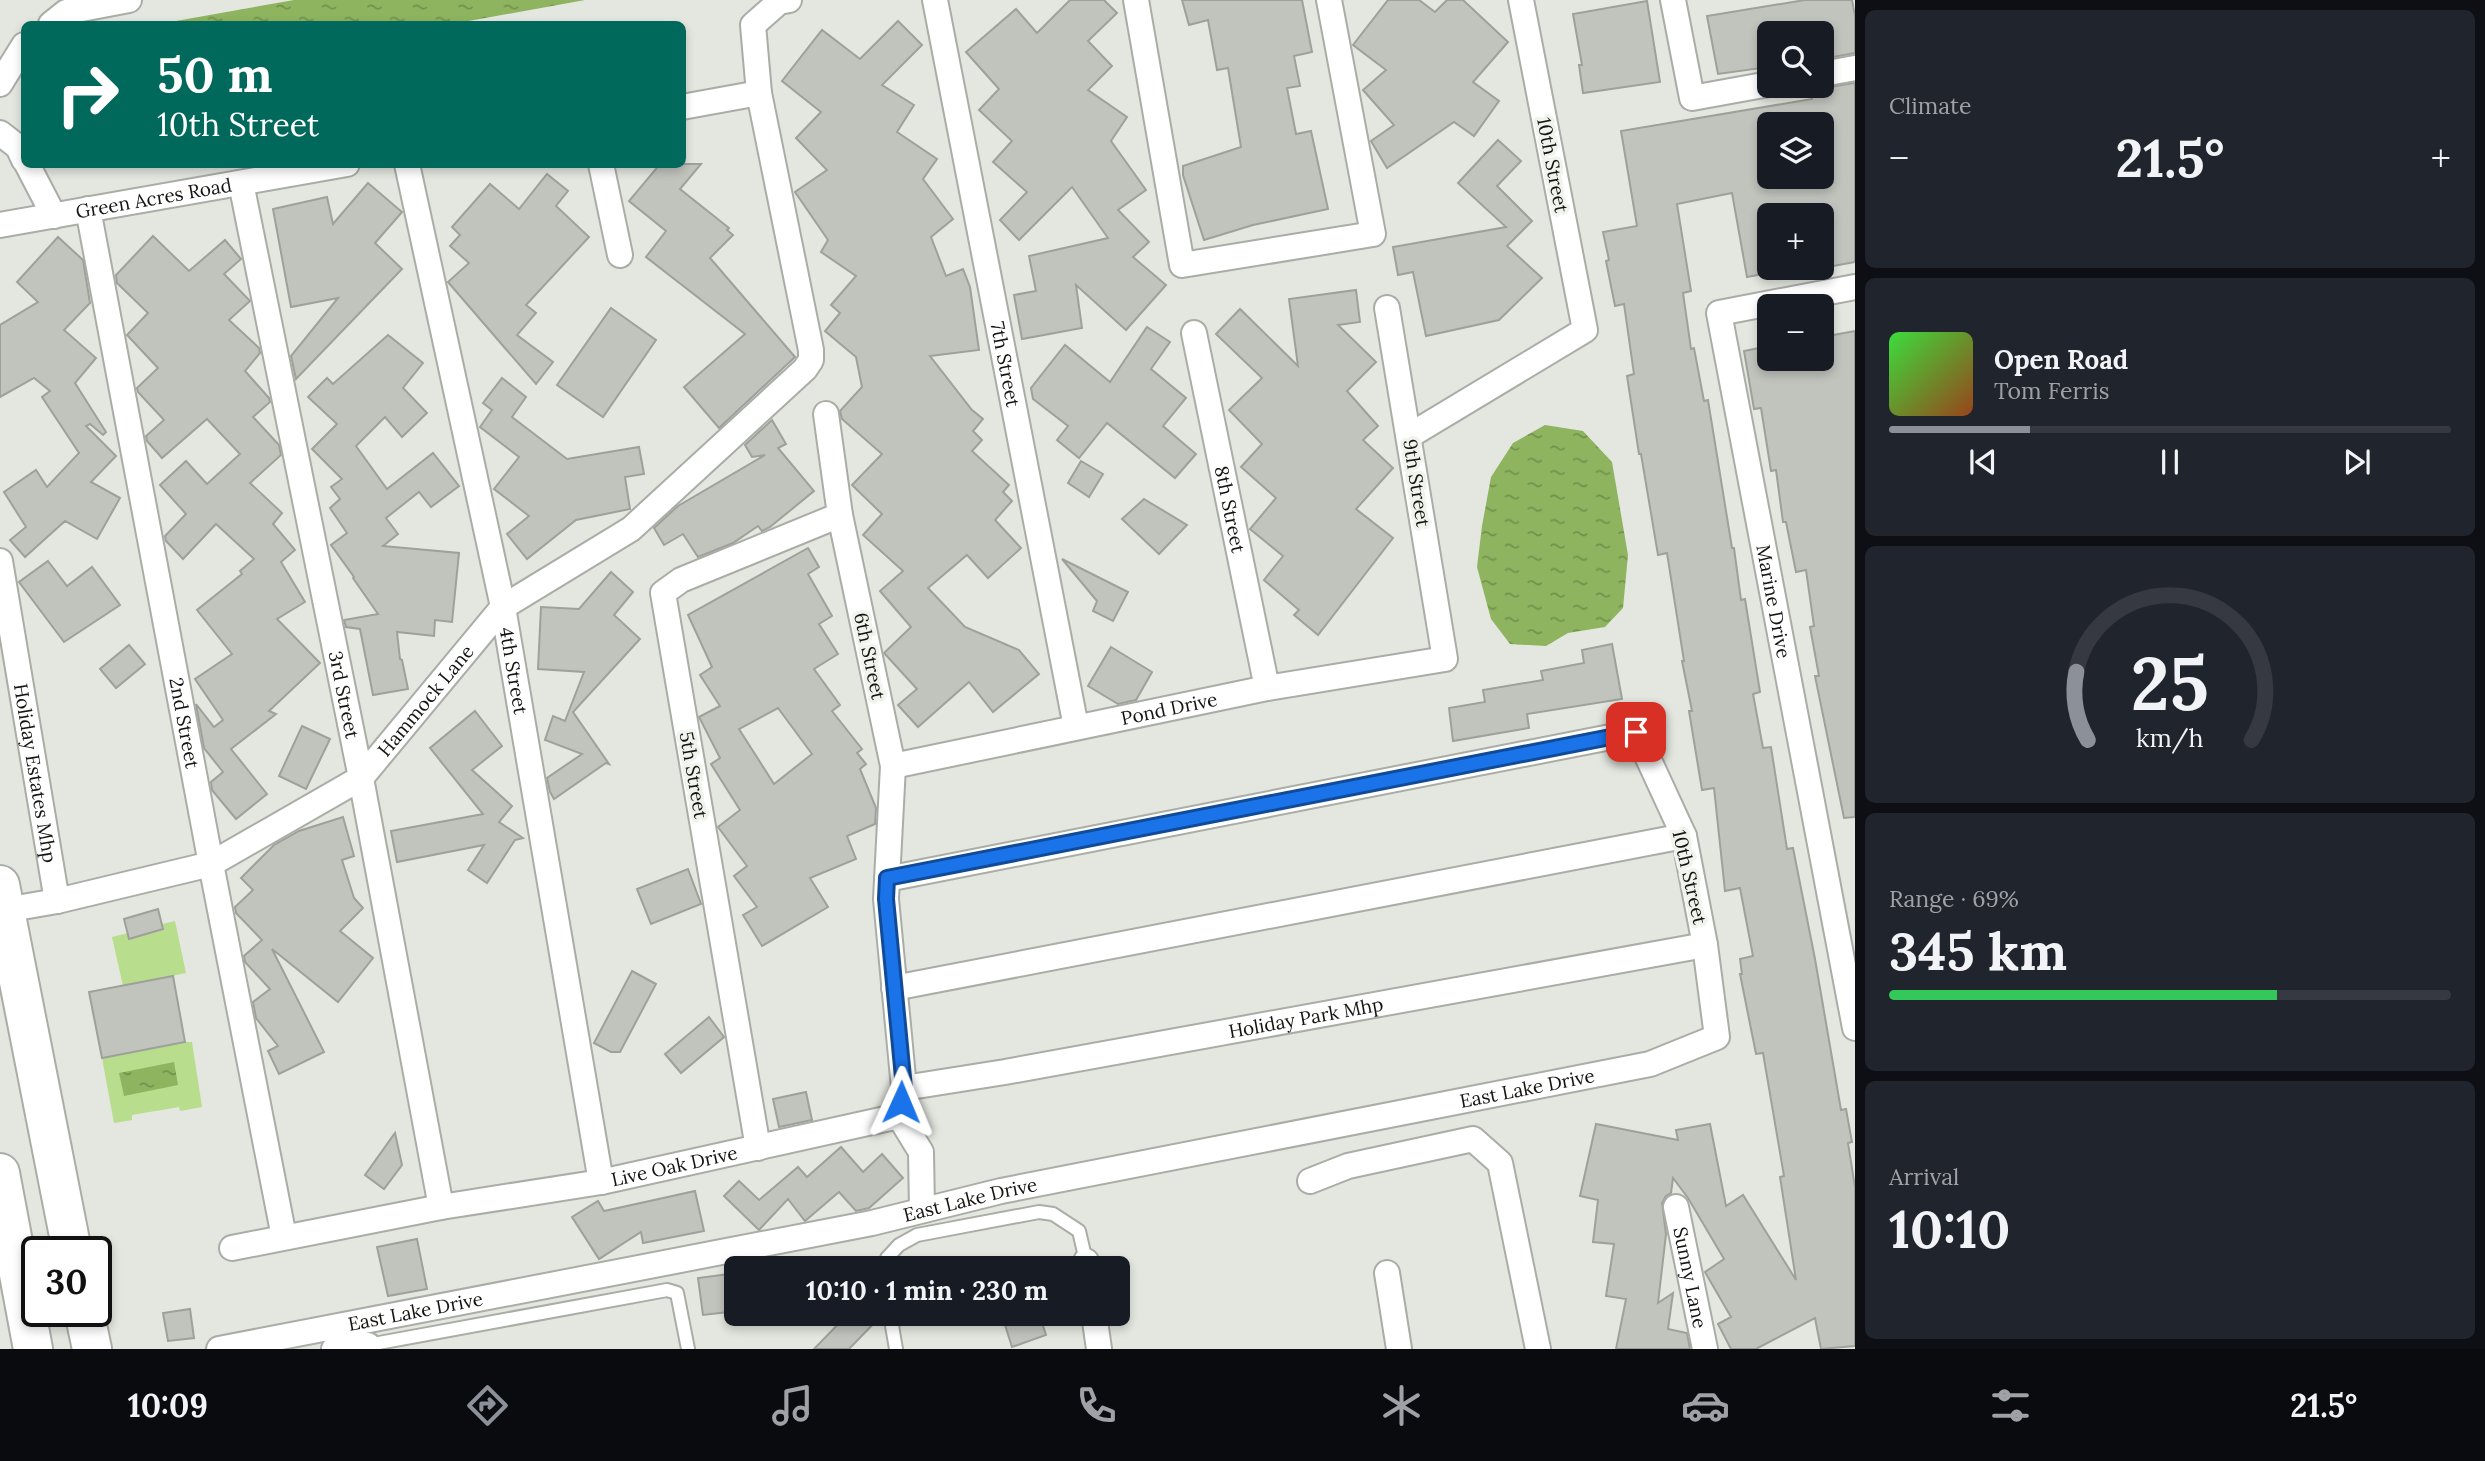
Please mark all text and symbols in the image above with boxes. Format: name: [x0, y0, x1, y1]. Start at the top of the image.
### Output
map controls: [1757, 21, 1834, 371]
button: search: [1757, 21, 1834, 98]
text: 50 m: [157, 43, 273, 105]
icon: right: [42, 49, 133, 140]
text: Climate: [1889, 91, 1971, 120]
text: 10th Street: [157, 104, 319, 145]
button: layers: [1757, 112, 1834, 189]
street label: 10th Street: [1532, 115, 1574, 215]
text: 21.5°: [2116, 125, 2224, 191]
text: −: [1889, 134, 1909, 182]
text: +: [2431, 134, 2451, 182]
street label: Green Acres Road: [74, 172, 234, 223]
button: +: [1757, 203, 1834, 280]
button: −: [1757, 294, 1834, 371]
street label: 7th Street: [986, 320, 1026, 410]
text: Open Road: [1994, 343, 2128, 376]
text: Tom Ferris: [1994, 376, 2109, 405]
street label: 9th Street: [1398, 437, 1436, 529]
icon: previous: [1964, 443, 2002, 481]
icon: pause: [2151, 443, 2189, 481]
icon: next: [2338, 443, 2376, 481]
street label: 8th Street: [1210, 464, 1251, 556]
street label: Marine Drive: [1751, 543, 1796, 660]
street label: 6th Street: [849, 610, 891, 702]
street label: 4th Street: [495, 625, 533, 717]
text: 25: [2131, 638, 2209, 731]
street label: Hammock Lane: [372, 640, 479, 761]
street label: 3rd Street: [324, 649, 365, 741]
street label: 2nd Street: [164, 676, 205, 771]
street label: Holiday Estates Mhp: [9, 682, 62, 864]
street label: Pond Drive: [1119, 687, 1219, 730]
pin: [1606, 702, 1666, 762]
icon: arrive: [1617, 713, 1655, 751]
text: km/h: [2136, 722, 2204, 754]
street label: 5th Street: [675, 730, 714, 821]
street label: 10th Street: [1667, 827, 1713, 927]
text: Range · 69%: [1889, 884, 2019, 913]
text: 345 km: [1889, 918, 2067, 984]
street label: Holiday Park Mhp: [1227, 992, 1385, 1043]
street label: East Lake Drive: [1458, 1063, 1597, 1113]
position arrow: [864, 1065, 938, 1139]
street label: Live Oak Drive: [609, 1140, 740, 1191]
text: Arrival: [1889, 1162, 1959, 1191]
street label: East Lake Drive: [901, 1172, 1039, 1227]
text: 10:10: [1889, 1196, 2010, 1262]
street label: Sunny Lane: [1668, 1225, 1712, 1330]
speed limit sign: 30: [21, 1236, 112, 1327]
text: 10:10 · 1 min · 230 m: [806, 1274, 1048, 1307]
street label: East Lake Drive: [346, 1286, 485, 1336]
icon: directions: [463, 1381, 512, 1430]
icon: music: [768, 1381, 817, 1430]
icon: phone: [1072, 1381, 1121, 1430]
icon: climate: [1377, 1381, 1426, 1430]
icon: car: [1681, 1381, 1730, 1430]
icon: filters: [1986, 1381, 2035, 1430]
text: 10:09: [128, 1385, 208, 1426]
text: 21.5°: [2290, 1385, 2357, 1426]

